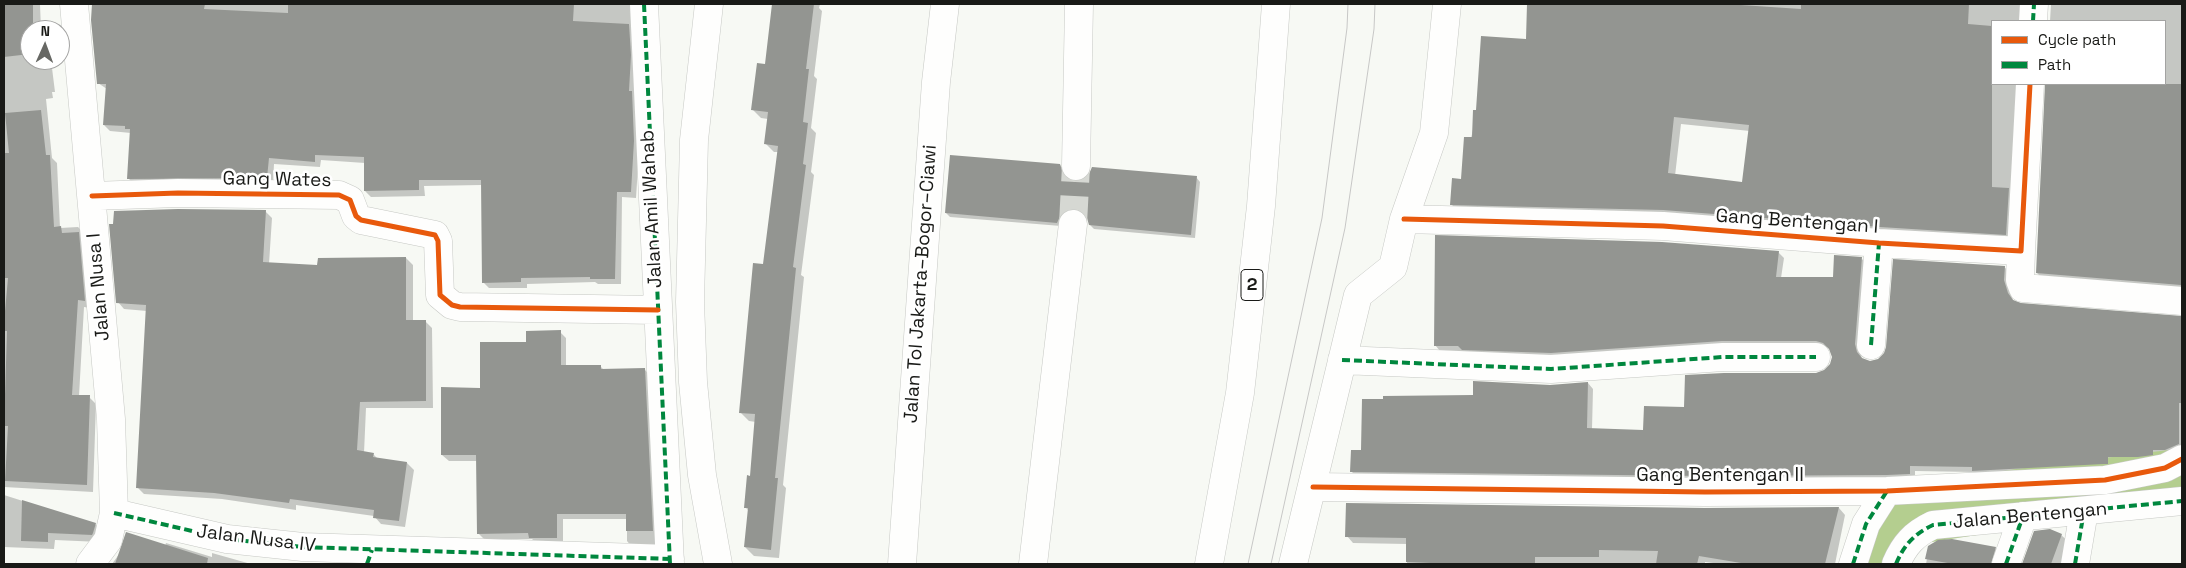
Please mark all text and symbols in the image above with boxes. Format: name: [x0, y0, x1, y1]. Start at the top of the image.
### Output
north arrow: [20, 20, 70, 70]
legend: [1991, 20, 2166, 85]
text: N: [40, 22, 50, 40]
text: Cycle path: [2038, 30, 2116, 49]
text: Path: [2038, 55, 2071, 74]
street label: Jalan Amil Wahab: [636, 129, 668, 289]
street label: Jalan Tol Jakarta–Bogor–Ciawi: [900, 144, 942, 424]
street label: Gang Wates: [223, 168, 331, 192]
street label: Gang Bentengan I: [1715, 205, 1879, 239]
street label: Jalan Nusa I: [83, 232, 115, 342]
road number: 2: [1241, 270, 1263, 300]
street label: Gang Bentengan II: [1636, 465, 1804, 487]
street label: Jalan Bentengan: [1952, 498, 2108, 534]
street label: Jalan Nusa IV: [195, 520, 317, 558]

